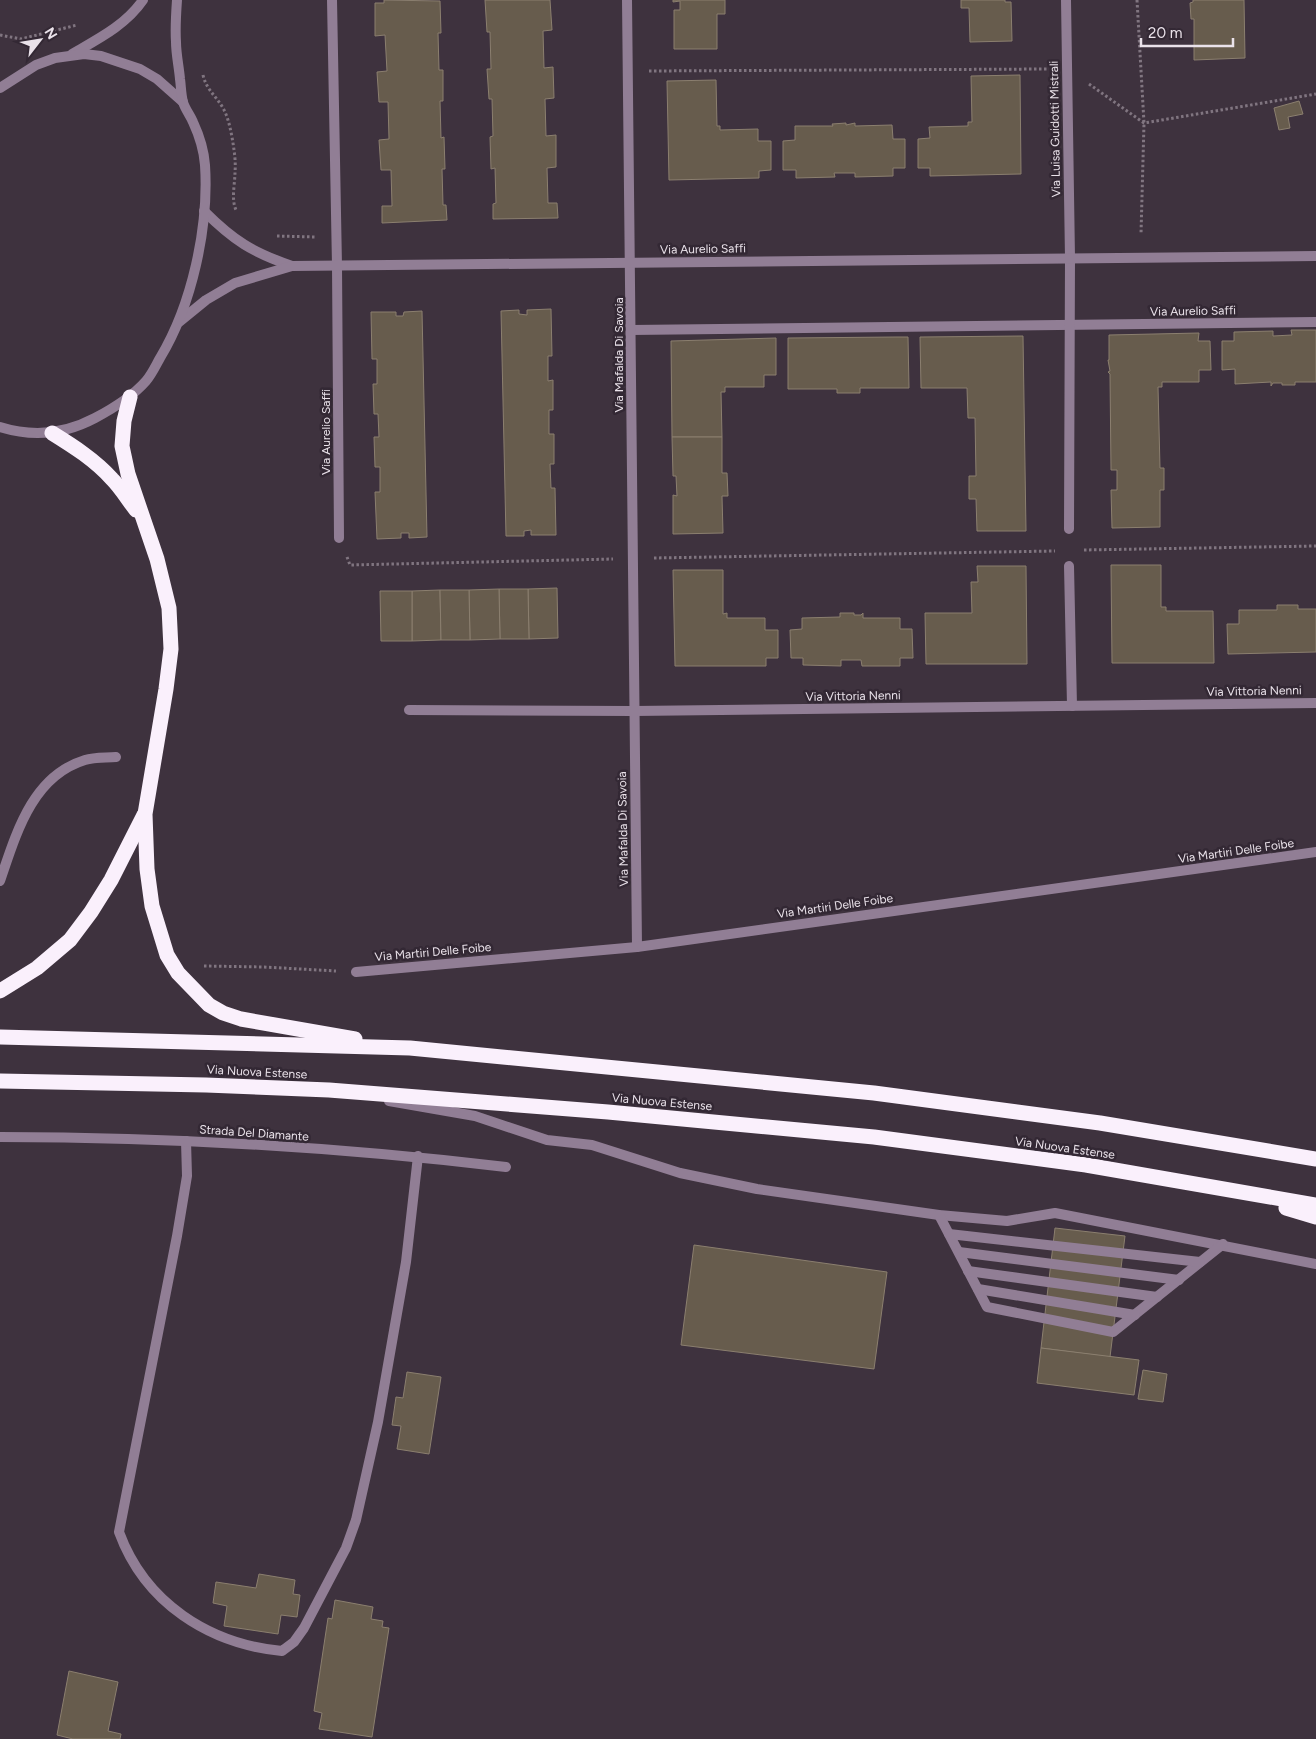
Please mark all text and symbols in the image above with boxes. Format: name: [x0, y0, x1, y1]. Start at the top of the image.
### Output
north arrow: [15, 15, 65, 65]
scale bar: [1141, 15, 1234, 47]
text: 20 m: [1148, 24, 1182, 42]
text: N: [41, 25, 61, 43]
street label: Via Luisa Guidotti Mistrali: [1047, 61, 1063, 197]
street label: Via Aurelio Saffi: [660, 241, 746, 257]
street label: Via Mafalda Di Savoia: [612, 297, 626, 413]
street label: Via Aurelio Saffi: [1150, 303, 1236, 319]
street label: Via Aurelio Saffi: [319, 389, 333, 475]
street label: Via Vittoria Nenni: [1206, 683, 1302, 699]
street label: Via Vittoria Nenni: [805, 688, 901, 704]
street label: Via Mafalda Di Savoia: [615, 771, 631, 887]
street label: Via Martiri Delle Foibe: [1177, 836, 1295, 866]
street label: Via Martiri Delle Foibe: [776, 891, 894, 921]
street label: Via Martiri Delle Foibe: [374, 940, 492, 964]
street label: Via Nuova Estense: [206, 1062, 308, 1082]
street label: Via Nuova Estense: [611, 1091, 713, 1113]
street label: Strada Del Diamante: [199, 1122, 310, 1144]
street label: Via Nuova Estense: [1014, 1134, 1116, 1162]

